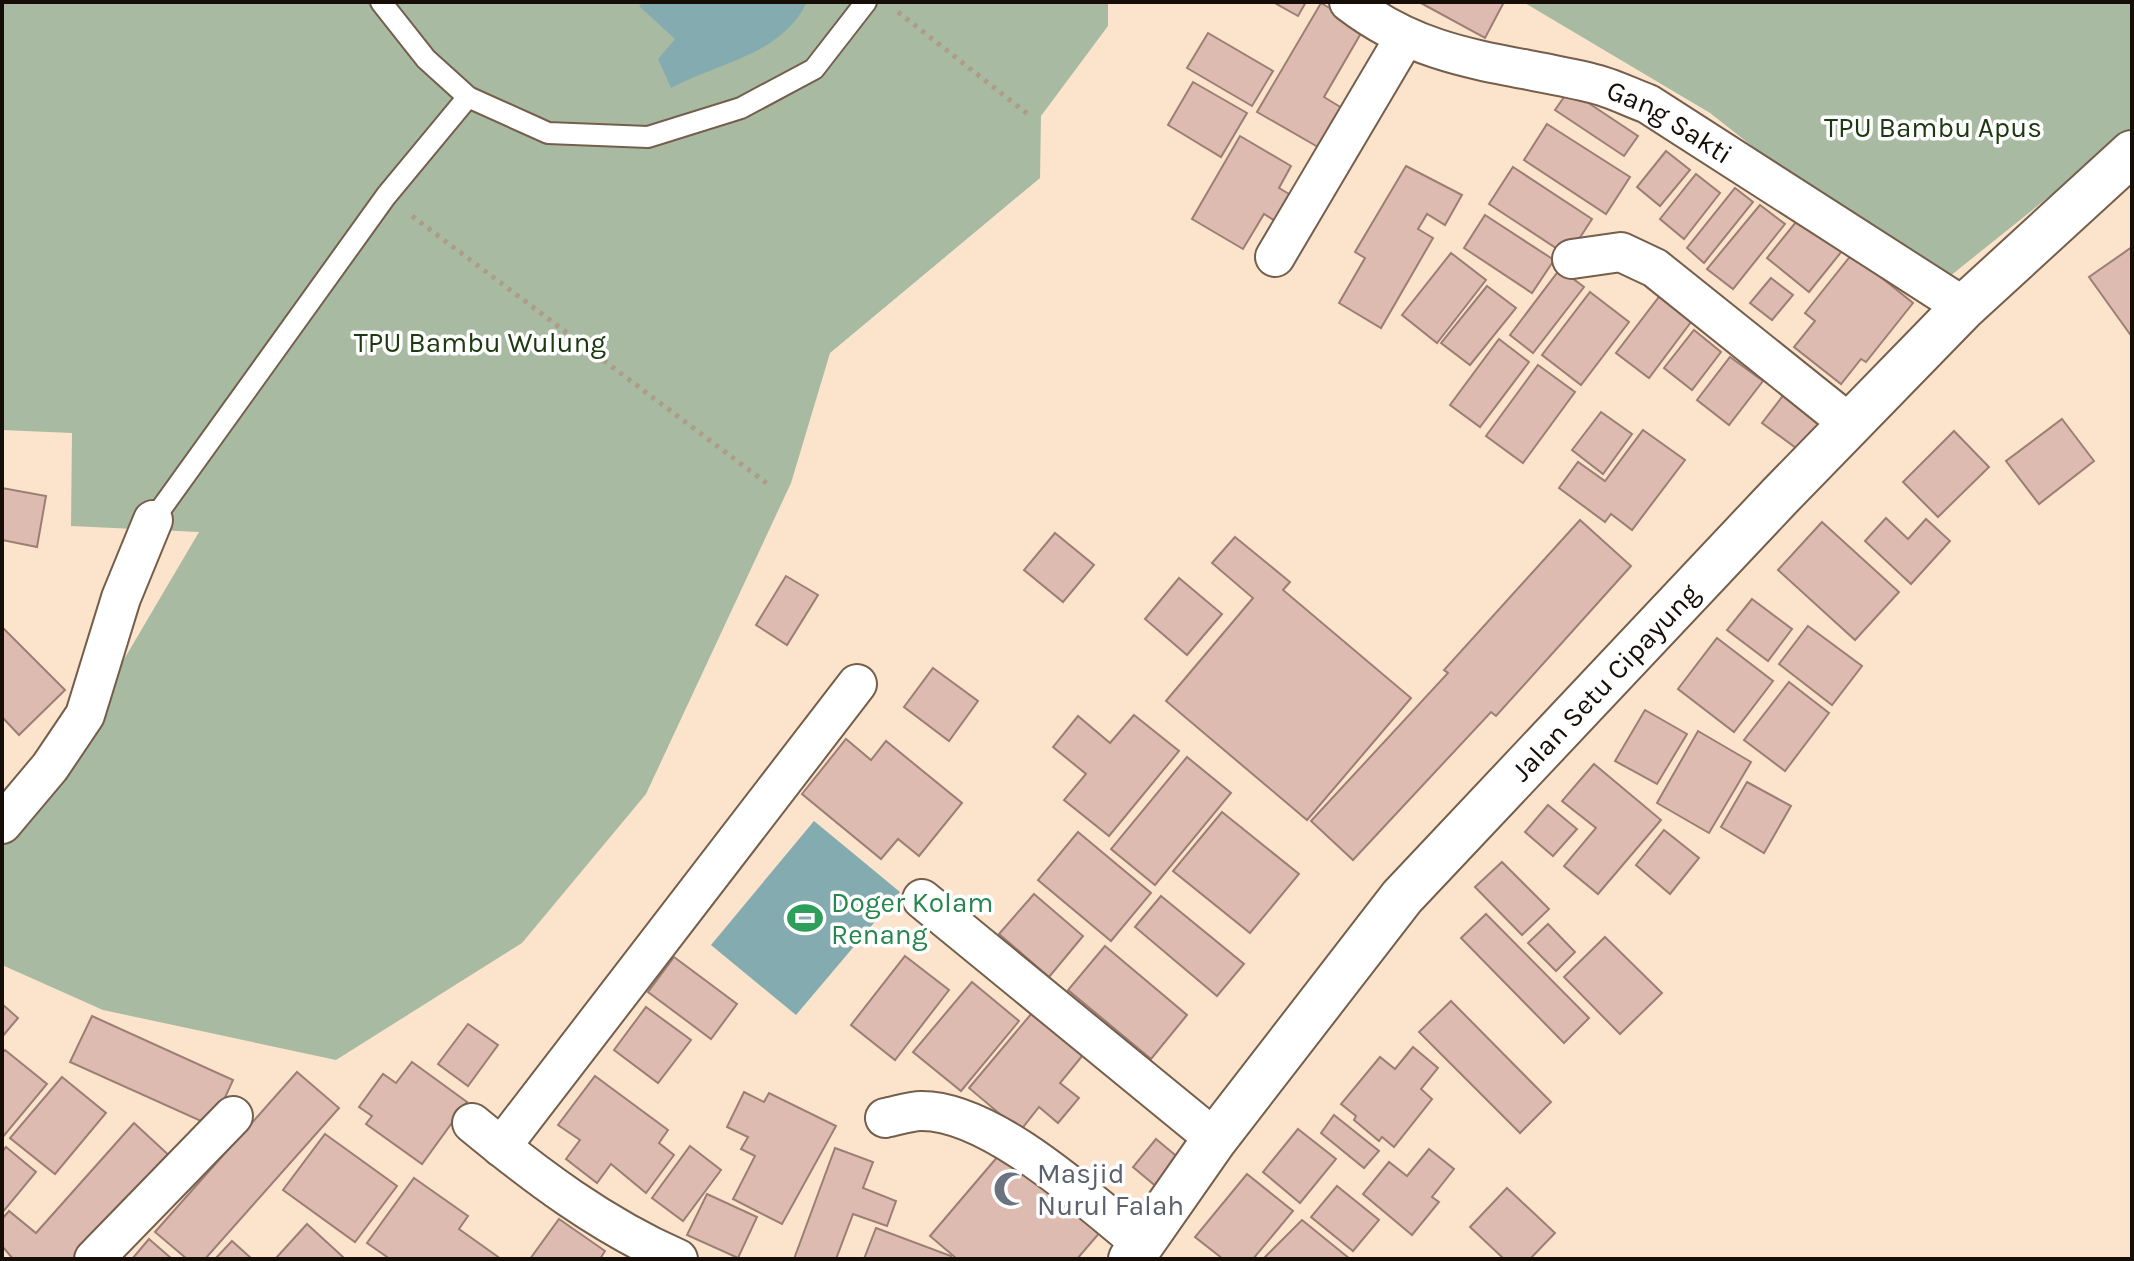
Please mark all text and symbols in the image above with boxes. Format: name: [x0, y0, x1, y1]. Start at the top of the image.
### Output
street label: Gang Sakti: [1602, 73, 1738, 171]
park label: TPU Bambu Apus: [1824, 111, 2042, 144]
park label: TPU Bambu Wulung: [354, 326, 606, 359]
street label: Jalan Setu Cipayung: [1504, 576, 1706, 788]
place label: Doger Kolam Renang: [831, 886, 994, 951]
sports icon: Doger Kolam Renang: [786, 899, 824, 937]
place label: Masjid Nurul Falah: [1037, 1157, 1184, 1222]
mosque icon: Masjid Nurul Falah: [992, 1170, 1030, 1208]

